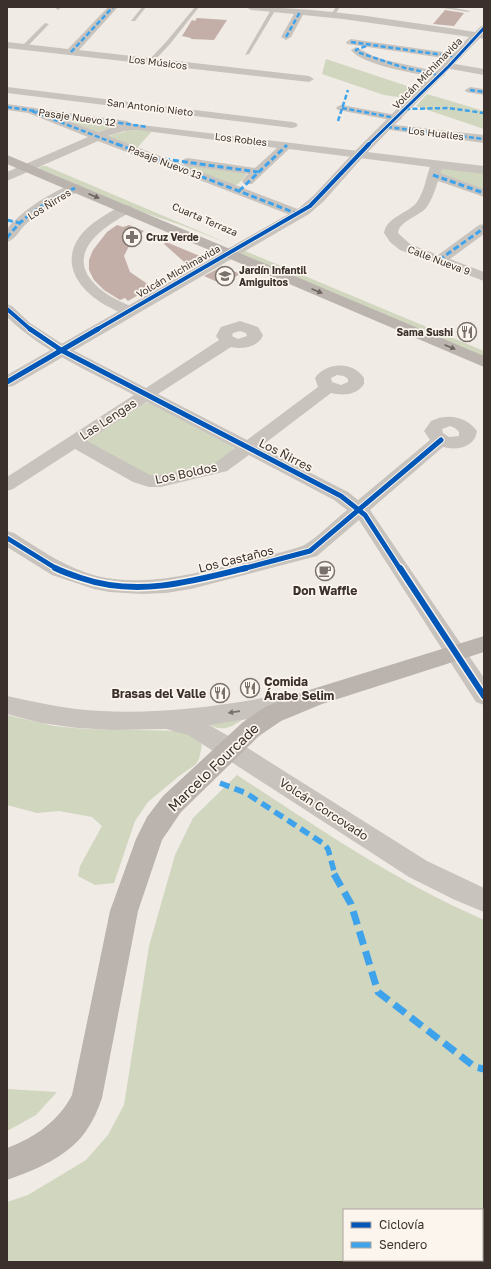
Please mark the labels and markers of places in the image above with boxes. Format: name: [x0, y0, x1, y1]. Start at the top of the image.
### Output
pharmacy icon: Cruz Verde: [121, 226, 143, 248]
place label: Cruz Verde: [146, 231, 199, 243]
place label: Jardín Infantil Amiguitos: [239, 264, 307, 288]
school or university icon: Jardín Infantil Amiguitos: [214, 265, 236, 287]
restaurant icon: Sama Sushi: [456, 321, 478, 343]
place label: Sama Sushi: [396, 326, 453, 338]
cafe icon: Don Waffle: [314, 560, 336, 582]
place label: Don Waffle: [293, 583, 357, 598]
place label: Comida Árabe Selim: [264, 674, 334, 703]
restaurant icon: Comida Árabe Selim: [239, 677, 261, 699]
restaurant icon: Brasas del Valle: [209, 682, 231, 704]
place label: Brasas del Valle: [111, 686, 206, 701]

